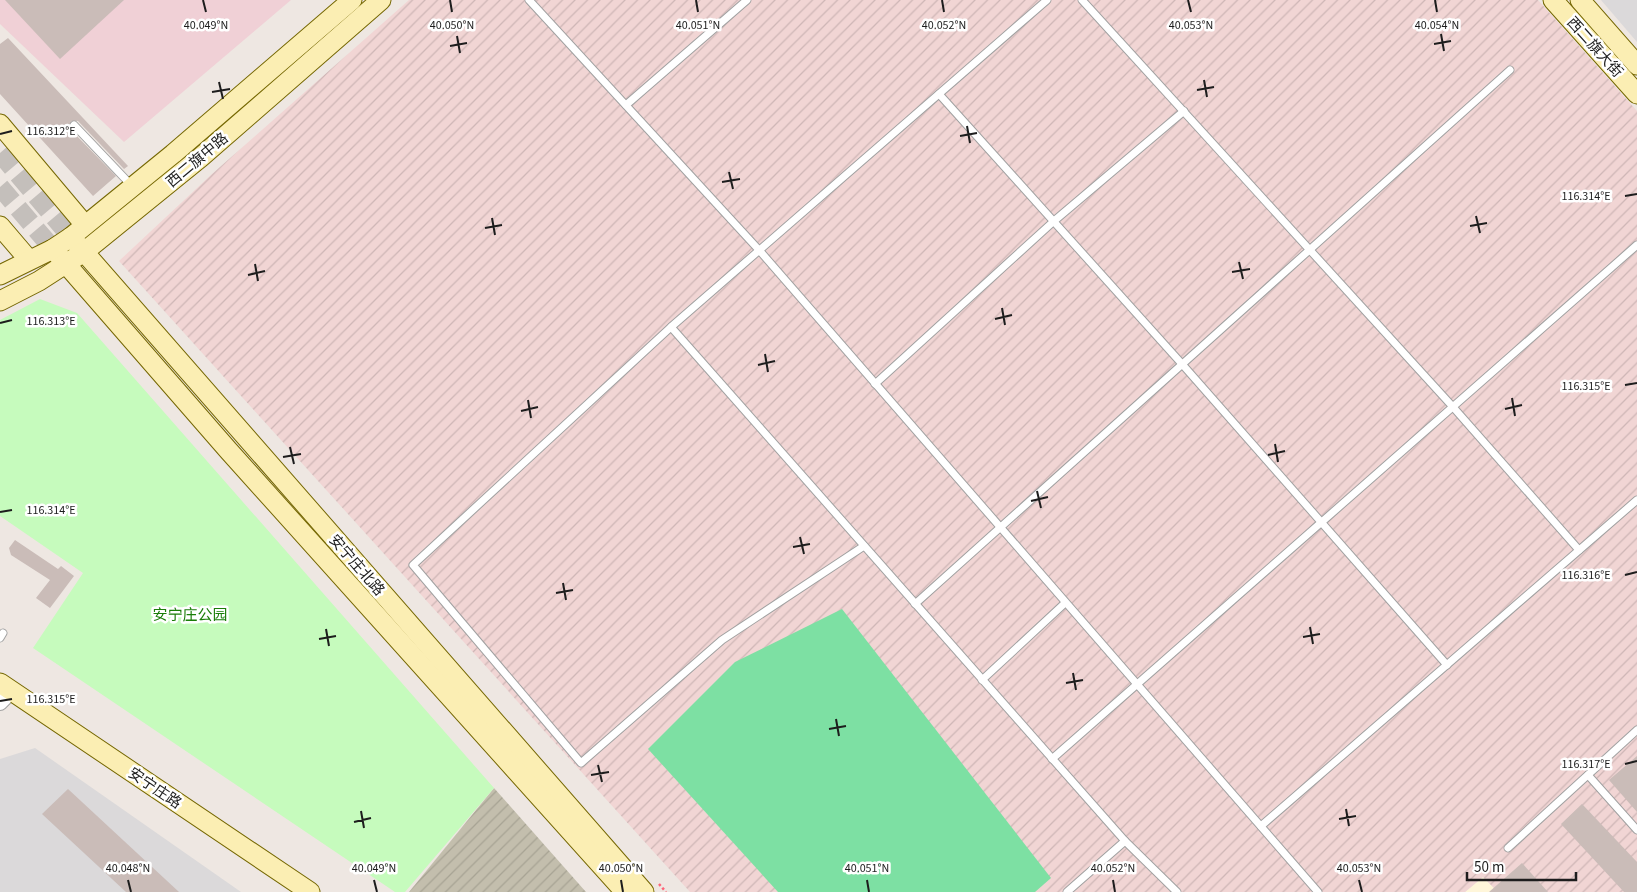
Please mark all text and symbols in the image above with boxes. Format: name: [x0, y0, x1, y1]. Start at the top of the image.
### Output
street label: 西二旗大街: [1562, 12, 1628, 82]
text: 40.049°N: [184, 17, 228, 34]
text: 40.050°N: [430, 17, 474, 34]
text: 40.051°N: [676, 17, 720, 34]
text: 40.052°N: [922, 17, 966, 34]
text: 40.053°N: [1169, 17, 1213, 34]
text: 40.054°N: [1415, 17, 1459, 34]
text: 116.312°E: [26, 123, 76, 140]
street label: 西二旗中路: [162, 128, 233, 193]
text: 116.314°E: [1561, 188, 1611, 205]
text: 116.313°E: [26, 313, 76, 330]
text: 116.315°E: [1561, 378, 1611, 395]
text: 116.314°E: [26, 502, 76, 519]
street label: 安宁庄北路: [324, 530, 389, 601]
text: 116.316°E: [1561, 567, 1611, 584]
park label: 安宁庄公园: [152, 605, 228, 626]
text: 116.315°E: [26, 691, 76, 708]
text: 116.317°E: [1561, 756, 1611, 773]
street label: 安宁庄路: [124, 763, 185, 814]
scale bar: [1467, 850, 1576, 882]
text: 50 m: [1474, 857, 1504, 878]
text: 40.048°N: [106, 860, 150, 877]
text: 40.049°N: [352, 860, 396, 877]
text: 40.050°N: [599, 860, 643, 877]
text: 40.051°N: [845, 860, 889, 877]
text: 40.052°N: [1091, 860, 1135, 877]
text: 40.053°N: [1337, 860, 1381, 877]

